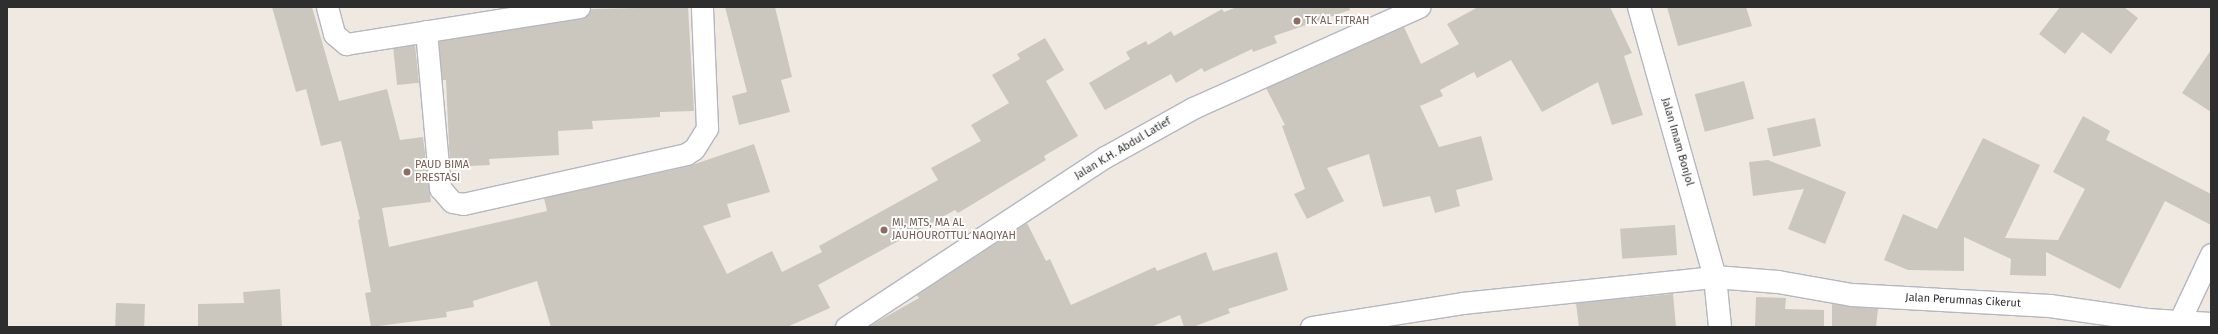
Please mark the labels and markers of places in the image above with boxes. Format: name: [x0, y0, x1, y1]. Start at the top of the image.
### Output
place label: TK AL FITRAH: [1305, 14, 1370, 28]
marker: TK AL FITRAH: [1292, 16, 1302, 26]
place label: PAUD BIMA PRESTASI: [415, 159, 469, 185]
marker: PAUD BIMA PRESTASI: [402, 167, 412, 177]
place label: MI, MTS, MA AL JAUHOUROTTUL NAQIYAH: [892, 217, 1016, 243]
marker: MI, MTS, MA AL JAUHOUROTTUL NAQIYAH: [879, 225, 889, 235]

